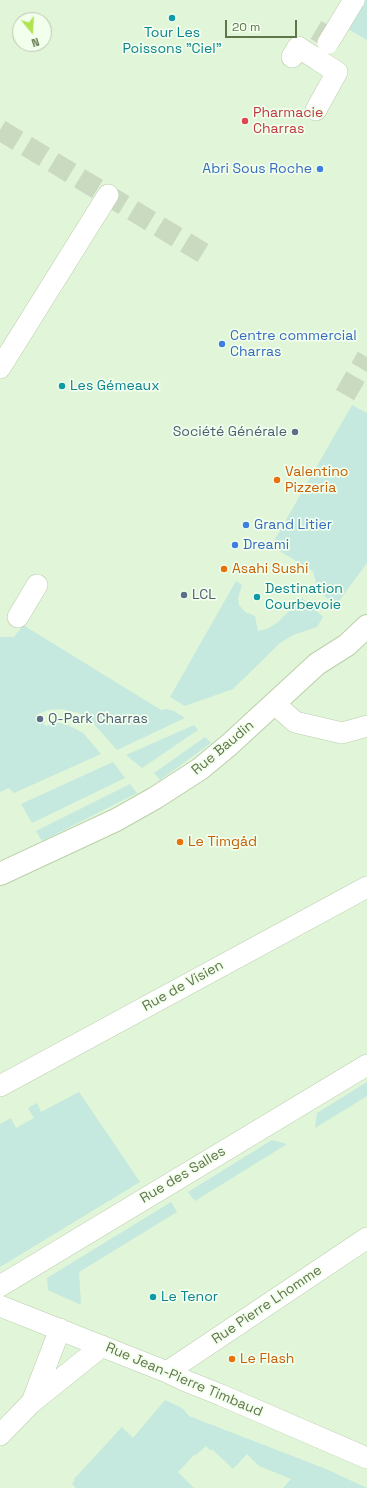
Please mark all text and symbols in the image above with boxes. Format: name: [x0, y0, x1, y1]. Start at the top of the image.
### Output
north arrow: [12, 12, 52, 52]
scale bar: [227, 12, 299, 38]
marker: Tour Les Poissons "Ciel": [167, 13, 177, 23]
text: 20 m: [232, 19, 260, 35]
place label: Tour Les Poissons "Ciel": [122, 25, 222, 58]
text: N: [30, 35, 41, 50]
place label: Pharmacie Charras: [253, 105, 323, 138]
marker: Pharmacie Charras: [240, 116, 250, 126]
place label: Abri Sous Roche: [202, 161, 312, 177]
marker: Abri Sous Roche: [315, 164, 325, 174]
place label: Centre commercial Charras: [230, 328, 357, 360]
marker: Centre commercial Charras: [217, 339, 227, 349]
place label: Les Gémeaux: [70, 378, 159, 394]
marker: Les Gémeaux: [57, 381, 67, 391]
place label: Société Générale: [173, 424, 287, 440]
marker: Société Générale: [290, 427, 300, 437]
place label: Valentino Pizzeria: [285, 464, 348, 496]
marker: Valentino Pizzeria: [272, 475, 282, 485]
place label: Grand Litier: [254, 517, 332, 533]
marker: Grand Litier: [241, 520, 251, 530]
place label: Dreami: [243, 537, 289, 553]
marker: Dreami: [230, 540, 240, 550]
place label: Asahi Sushi: [232, 561, 308, 577]
marker: Asahi Sushi: [219, 564, 229, 574]
place label: Destination Courbevoie: [265, 581, 343, 614]
place label: LCL: [192, 587, 216, 603]
marker: LCL: [179, 590, 189, 600]
marker: Destination Courbevoie: [252, 592, 262, 602]
place label: Q-Park Charras: [48, 711, 148, 727]
marker: Q-Park Charras: [35, 714, 45, 724]
street label: Rue Baudin: [188, 717, 258, 779]
place label: Le Timgåd: [188, 834, 257, 850]
marker: Le Timgåd: [175, 837, 185, 847]
street label: Rue de Visien: [140, 957, 226, 1015]
street label: Rue des Salles: [137, 1143, 229, 1207]
street label: Rue Pierre Lhomme: [209, 1262, 325, 1348]
place label: Le Tenor: [161, 1289, 218, 1305]
marker: Le Tenor: [148, 1292, 158, 1302]
street label: Rue Jean-Pierre Timbaud: [103, 1339, 265, 1421]
place label: Le Flash: [240, 1351, 294, 1367]
marker: Le Flash: [227, 1354, 237, 1364]

